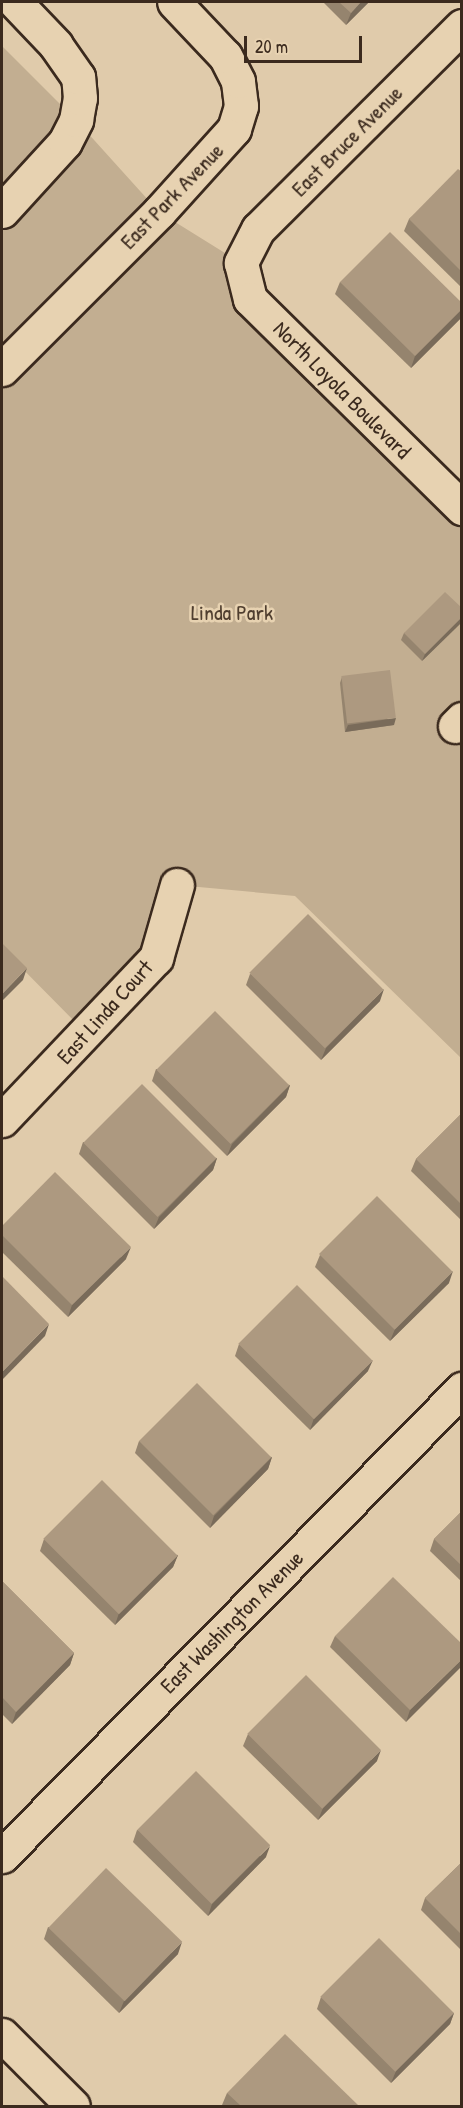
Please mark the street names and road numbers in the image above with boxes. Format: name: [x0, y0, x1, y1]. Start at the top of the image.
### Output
street label: East Bruce Avenue: [286, 80, 408, 202]
street label: East Park Avenue: [115, 138, 229, 254]
street label: North Loyola Boulevard: [268, 316, 416, 464]
street label: East Linda Court: [52, 955, 158, 1069]
street label: East Washington Avenue: [155, 1545, 309, 1699]

